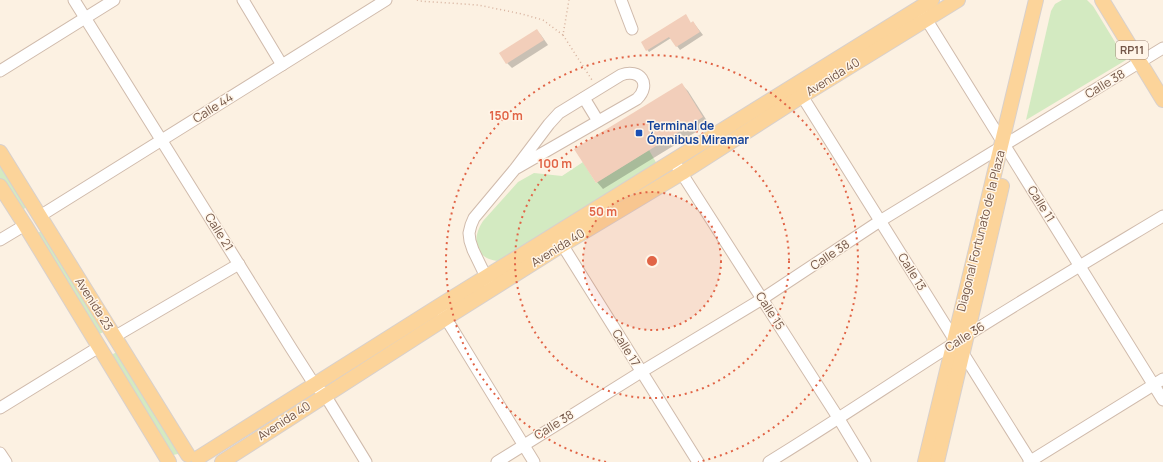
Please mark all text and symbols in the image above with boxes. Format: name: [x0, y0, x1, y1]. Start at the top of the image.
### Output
road number: RP11: [1116, 41, 1148, 59]
street label: Avenida 40: [803, 53, 863, 100]
street label: Calle 38: [1082, 65, 1128, 102]
street label: Calle 44: [189, 89, 236, 127]
text: 150 m: [489, 107, 523, 124]
place label: Terminal de Ómnibus Miramar: [647, 117, 749, 148]
marker: Terminal de Ómnibus Miramar: [634, 128, 644, 138]
street label: Diagonal Fortunato de la Plaza: [952, 148, 1009, 313]
text: 100 m: [538, 155, 572, 172]
street label: Calle 11: [1024, 182, 1059, 225]
text: 50 m: [589, 203, 617, 220]
street label: Calle 21: [201, 210, 238, 254]
street label: Avenida 40: [528, 224, 588, 271]
street label: Calle 38: [807, 235, 853, 274]
street label: Calle 13: [894, 250, 931, 294]
centre of rings: [645, 254, 659, 268]
street label: Avenida 23: [71, 274, 117, 333]
street label: Calle 15: [752, 289, 789, 333]
street label: Calle 36: [941, 318, 988, 356]
street label: Calle 17: [608, 326, 644, 370]
street label: Avenida 40: [254, 397, 314, 444]
street label: Calle 38: [531, 406, 577, 443]

